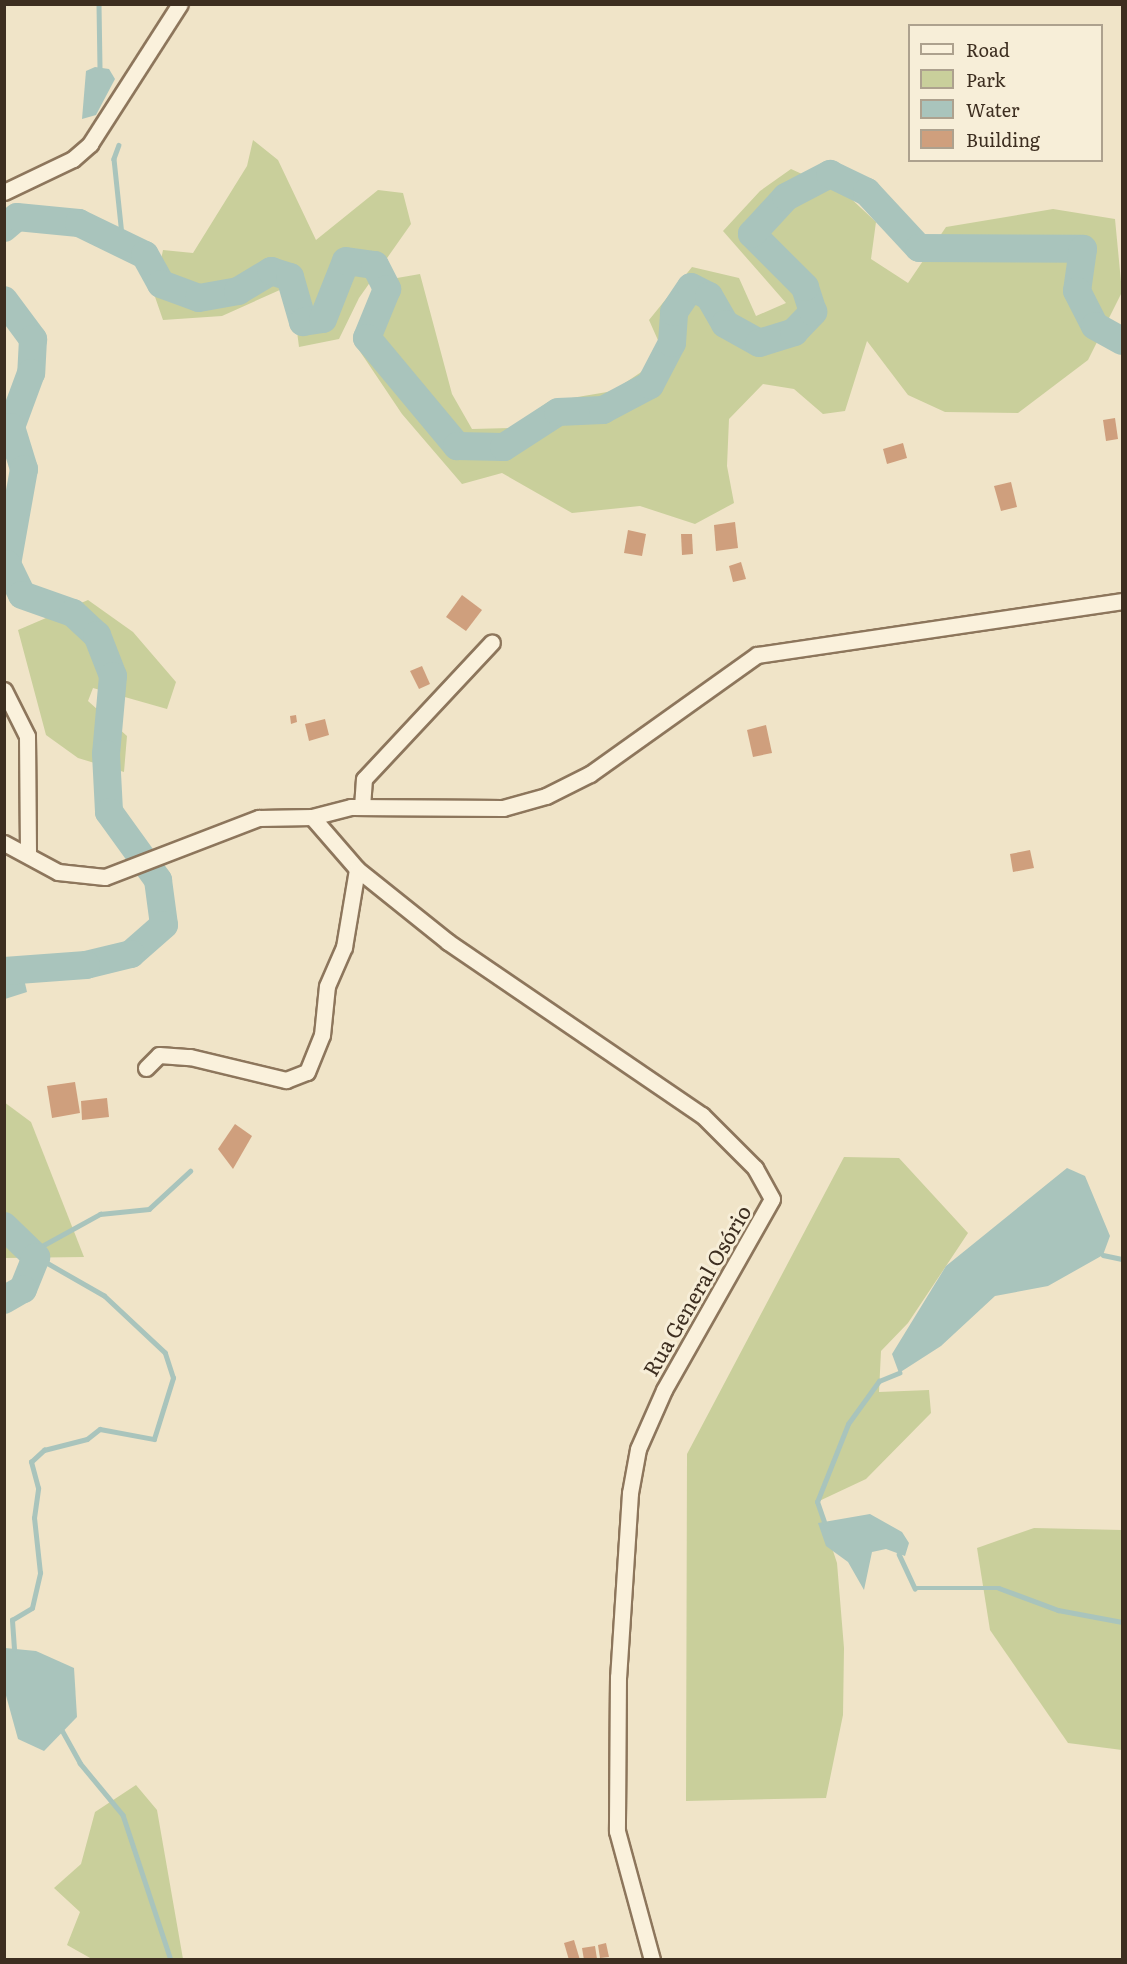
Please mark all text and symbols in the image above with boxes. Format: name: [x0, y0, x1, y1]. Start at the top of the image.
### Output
legend: [908, 24, 1103, 162]
text: Road: [966, 36, 1010, 63]
text: Park: [966, 66, 1005, 93]
text: Water: [966, 96, 1019, 123]
text: Building: [966, 126, 1040, 153]
street label: Rua General Osório: [637, 1200, 755, 1380]

